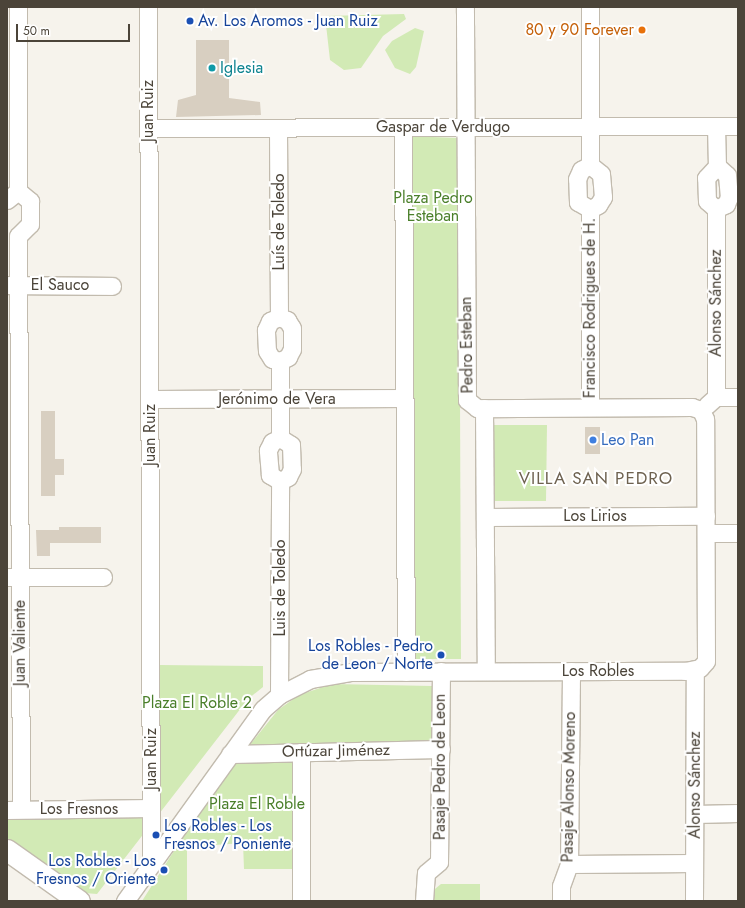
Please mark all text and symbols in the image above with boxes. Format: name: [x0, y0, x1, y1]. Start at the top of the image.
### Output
place label: Av. Los Aromos - Juan Ruiz: [198, 11, 378, 31]
scale bar: [18, 16, 132, 42]
marker: Av. Los Aromos - Juan Ruiz: [185, 16, 195, 26]
place label: 80 y 90 Forever: [525, 20, 634, 40]
text: 50 m: [23, 22, 50, 40]
marker: 80 y 90 Forever: [637, 25, 647, 35]
place label: Iglesia: [220, 58, 263, 78]
marker: Iglesia: [207, 63, 217, 73]
street label: Juan Ruiz: [138, 80, 158, 142]
street label: Gaspar de Verdugo: [376, 117, 510, 137]
street label: Luís de Toledo: [269, 173, 289, 271]
park label: Plaza Pedro Esteban: [393, 188, 473, 226]
street label: Francisco Rodrigues de H.: [580, 218, 600, 398]
street label: Alonso Sánchez: [706, 249, 726, 357]
street label: El Sauco: [31, 275, 89, 295]
street label: Pedro Esteban: [457, 296, 477, 394]
street label: Jerónimo de Vera: [218, 389, 336, 409]
street label: Juan Ruiz: [140, 404, 160, 466]
place label: Leo Pan: [601, 430, 654, 450]
marker: Leo Pan: [588, 435, 598, 445]
district label: VILLA SAN PEDRO: [519, 469, 673, 489]
street label: Los Lirios: [563, 506, 627, 526]
street label: Luis de Toledo: [270, 539, 290, 637]
street label: Juan Valiente: [10, 600, 30, 686]
place label: Los Robles - Pedro de Leon / Norte: [308, 636, 433, 674]
marker: Los Robles - Pedro de Leon / Norte: [436, 650, 446, 660]
street label: Los Robles: [562, 661, 634, 681]
park label: Plaza El Roble 2: [142, 693, 252, 713]
street label: Pasaje Pedro de Leon: [430, 694, 450, 840]
street label: Pasaje Alonso Moreno: [558, 711, 580, 863]
street label: Juan Ruiz: [141, 728, 161, 790]
street label: Alonso Sánchez: [685, 731, 705, 839]
street label: Ortúzar Jiménez: [282, 740, 390, 762]
park label: Plaza El Roble: [209, 794, 305, 814]
street label: Los Fresnos: [40, 799, 118, 819]
place label: Los Robles - Los Fresnos / Poniente: [164, 816, 291, 854]
marker: Los Robles - Los Fresnos / Poniente: [151, 830, 161, 840]
place label: Los Robles - Los Fresnos / Oriente: [36, 851, 156, 889]
marker: Los Robles - Los Fresnos / Oriente: [159, 865, 169, 875]

